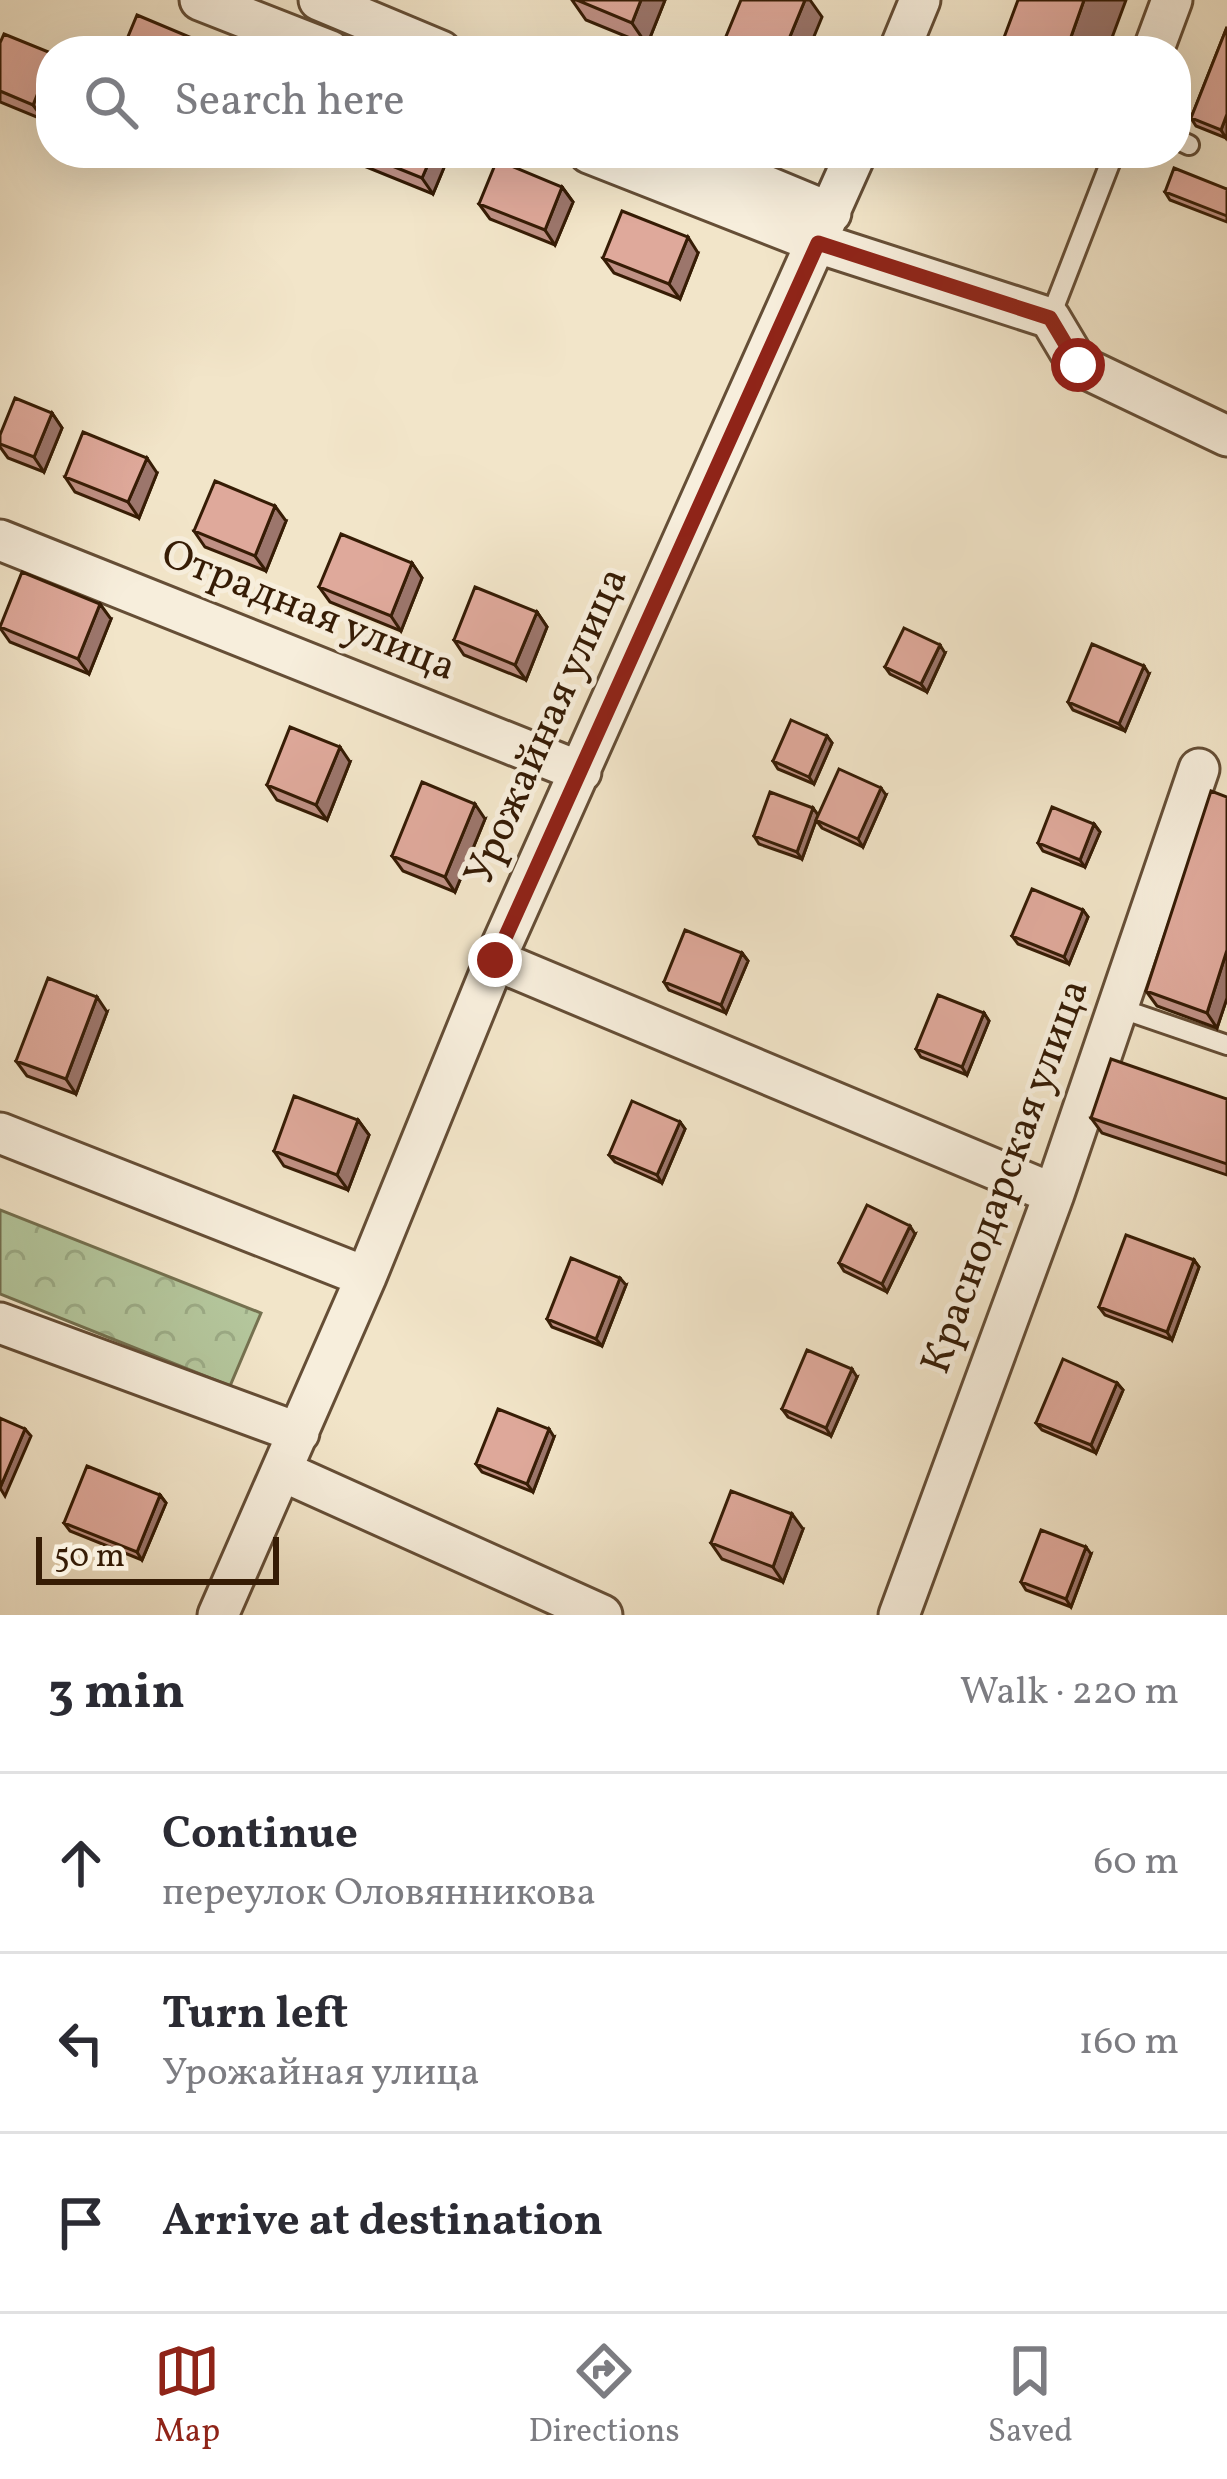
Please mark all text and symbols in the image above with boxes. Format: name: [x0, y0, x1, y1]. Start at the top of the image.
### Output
search box: [36, 36, 1191, 168]
icon: search: [78, 69, 144, 135]
text: Search here: [174, 71, 405, 134]
route start: [1051, 338, 1105, 392]
street label: Отрадная улица: [152, 526, 464, 698]
street label: Урожайная улица: [451, 559, 645, 895]
route end: [468, 933, 522, 987]
street label: Краснодарская улица: [908, 972, 1106, 1382]
scale bar: [36, 1531, 279, 1584]
text: 50 m: [54, 1535, 125, 1581]
text: 3 min: [48, 1658, 185, 1729]
text: Walk · 220 m: [960, 1666, 1179, 1720]
text: Continue: [162, 1804, 358, 1867]
icon: ahead: [48, 1830, 114, 1896]
text: 60 m: [1094, 1836, 1179, 1890]
text: переулок Оловянникова: [162, 1867, 596, 1921]
text: Turn left: [162, 1984, 348, 2047]
icon: left: [48, 2010, 114, 2076]
text: 160 m: [1078, 2016, 1179, 2070]
text: Урожайная улица: [162, 2047, 480, 2101]
icon: arrive: [48, 2190, 114, 2256]
text: Arrive at destination: [162, 2191, 603, 2254]
tab: Map: [154, 2338, 220, 2456]
tab: Directions: [528, 2338, 680, 2456]
tab: Saved: [988, 2338, 1073, 2456]

